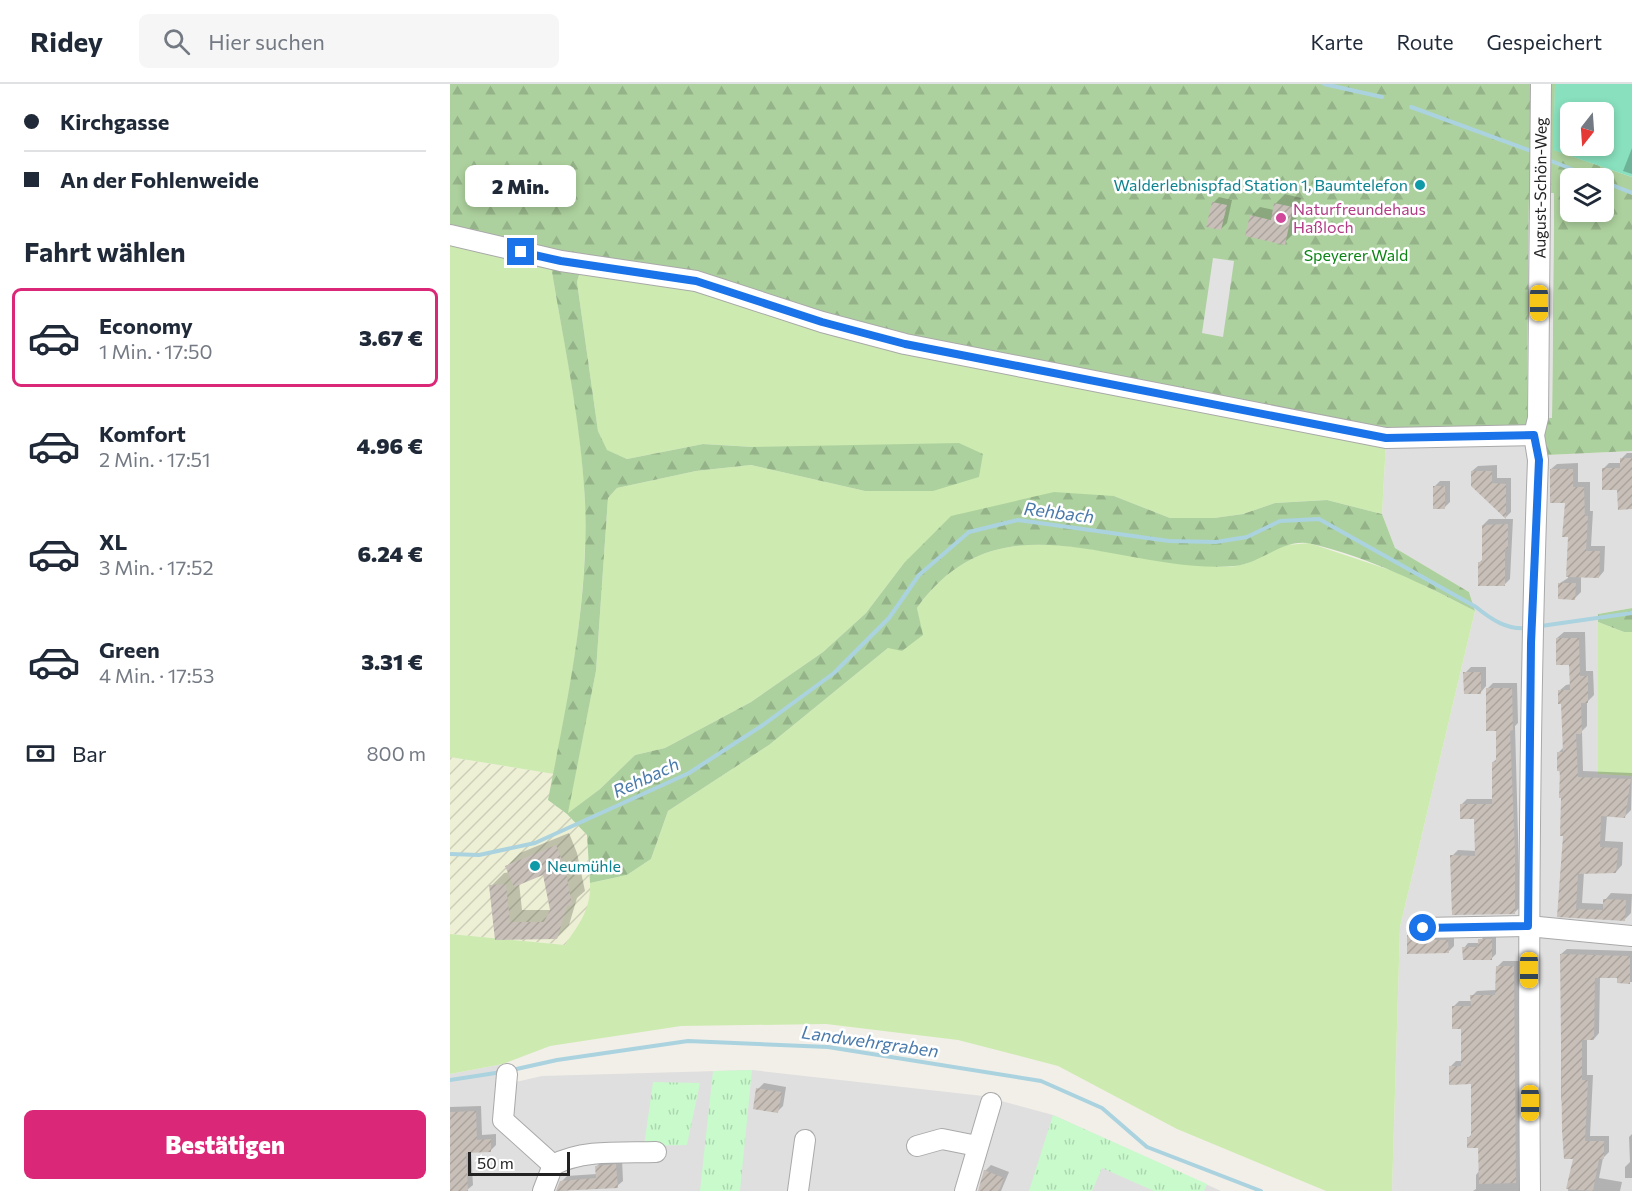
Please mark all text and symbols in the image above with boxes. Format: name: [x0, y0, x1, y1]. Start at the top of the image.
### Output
search box: [139, 14, 559, 68]
text: Ridey: [30, 24, 103, 58]
icon: search: [160, 25, 193, 58]
text: Hier suchen: [208, 28, 325, 55]
text: Karte: [1310, 29, 1363, 54]
text: Route: [1396, 29, 1454, 54]
text: Gespeichert: [1487, 29, 1602, 54]
north arrow: [1560, 102, 1614, 156]
map controls: [1560, 102, 1614, 222]
text: Kirchgasse: [60, 108, 169, 135]
street label: August-Schön-Weg: [1529, 117, 1550, 259]
callout: 2 Min.: [466, 165, 577, 207]
text: An der Fohlenweide: [60, 166, 259, 193]
button: layers: [1560, 168, 1614, 222]
text: 2 Min.: [492, 174, 549, 198]
place label: Walderlebnispfad Station 1, Baumtelefon: [1114, 175, 1408, 194]
marker: Walderlebnispfad Station 1, Baumtelefon: [1413, 178, 1427, 192]
place label: Naturfreundehaus Haßloch: [1293, 199, 1426, 236]
marker: Naturfreundehaus Haßloch: [1274, 211, 1288, 225]
text: Fahrt wählen: [24, 235, 186, 268]
route end: [507, 238, 534, 265]
park label: Speyerer Wald: [1304, 245, 1408, 264]
car: [1530, 285, 1548, 321]
icon: car: [27, 311, 81, 365]
text: Economy: [99, 312, 193, 339]
text: 3.67 €: [359, 324, 423, 351]
text: 1 Min. · 17:50: [99, 339, 213, 363]
icon: car: [27, 419, 81, 473]
text: Komfort: [99, 420, 186, 447]
text: 4.96 €: [356, 432, 423, 459]
text: 2 Min. · 17:51: [99, 447, 211, 471]
water label: Rehbach: [1023, 497, 1095, 527]
icon: car: [27, 527, 81, 581]
text: XL: [99, 528, 127, 555]
text: 6.24 €: [358, 540, 423, 567]
text: 3 Min. · 17:52: [99, 555, 214, 579]
icon: car: [27, 635, 81, 689]
text: Green: [99, 636, 160, 663]
text: 3.31 €: [361, 648, 423, 675]
text: 4 Min. · 17:53: [99, 663, 214, 687]
icon: cash: [24, 737, 57, 770]
text: Bar: [72, 740, 107, 767]
text: 800 m: [366, 741, 426, 765]
water label: Rehbach: [609, 752, 682, 802]
place label: Neumühle: [547, 856, 621, 875]
marker: Neumühle: [528, 859, 542, 873]
route start: [1409, 914, 1436, 941]
car: [1520, 952, 1538, 988]
water label: Landwehrgraben: [800, 1020, 940, 1062]
car: [1521, 1085, 1539, 1121]
button: Bestätigen: [24, 1110, 426, 1179]
scale bar: [468, 1149, 570, 1176]
text: 50 m: [477, 1153, 514, 1172]

